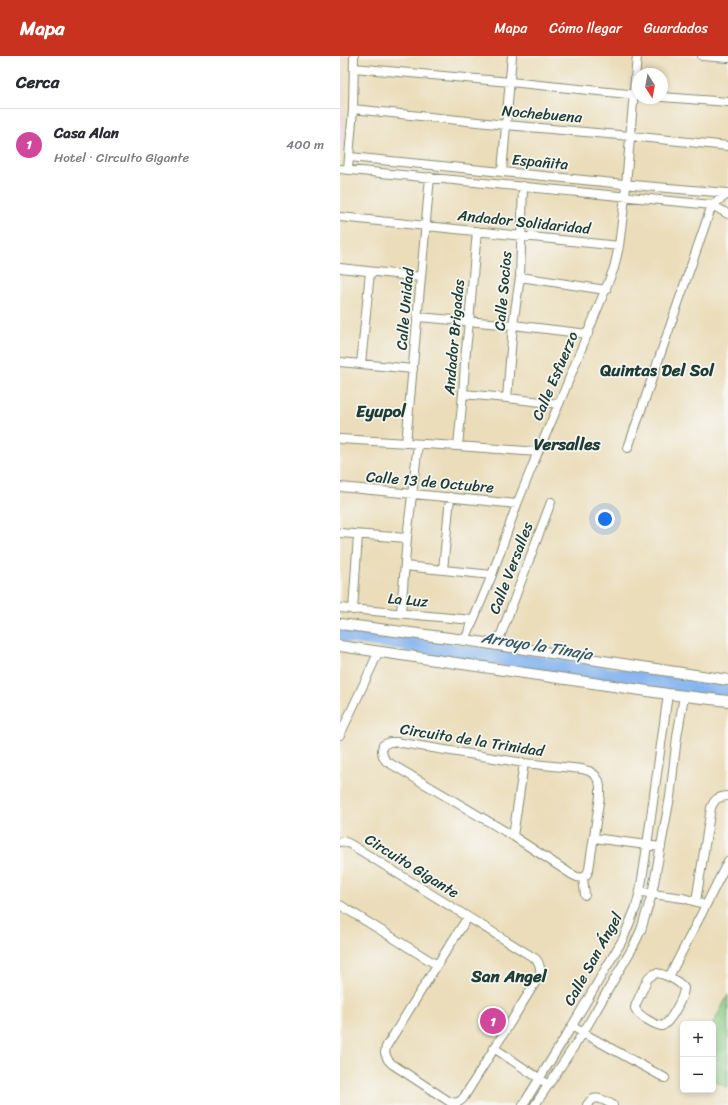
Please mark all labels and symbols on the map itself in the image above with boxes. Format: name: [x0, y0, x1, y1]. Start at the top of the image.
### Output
north arrow: [632, 68, 668, 104]
street label: Nochebuena: [501, 98, 584, 130]
street label: Españita: [511, 147, 570, 177]
street label: Andador Solidaridad: [455, 202, 593, 242]
street label: Calle Socios: [487, 250, 519, 332]
street label: Calle Unidad: [388, 266, 422, 351]
street label: Andador Brigadas: [436, 278, 472, 397]
street label: Calle Esfuerzo: [525, 327, 586, 425]
district label: Quintas Del Sol: [600, 355, 715, 385]
district label: Eyupol: [356, 396, 407, 426]
district label: Versalles: [534, 429, 601, 459]
street label: Calle 13 de Octubre: [365, 463, 495, 501]
your location: [595, 509, 615, 529]
street label: Calle Versalles: [481, 518, 541, 618]
street label: La Luz: [387, 585, 430, 615]
water label: Arroyo la Tinaja: [479, 622, 596, 669]
street label: Circuito de la Trinidad: [398, 716, 547, 764]
street label: Circuito Gigante: [360, 827, 465, 906]
street label: Calle San Ángel: [557, 907, 630, 1011]
district label: San Angel: [470, 961, 548, 991]
pin: 1: [480, 1006, 506, 1036]

